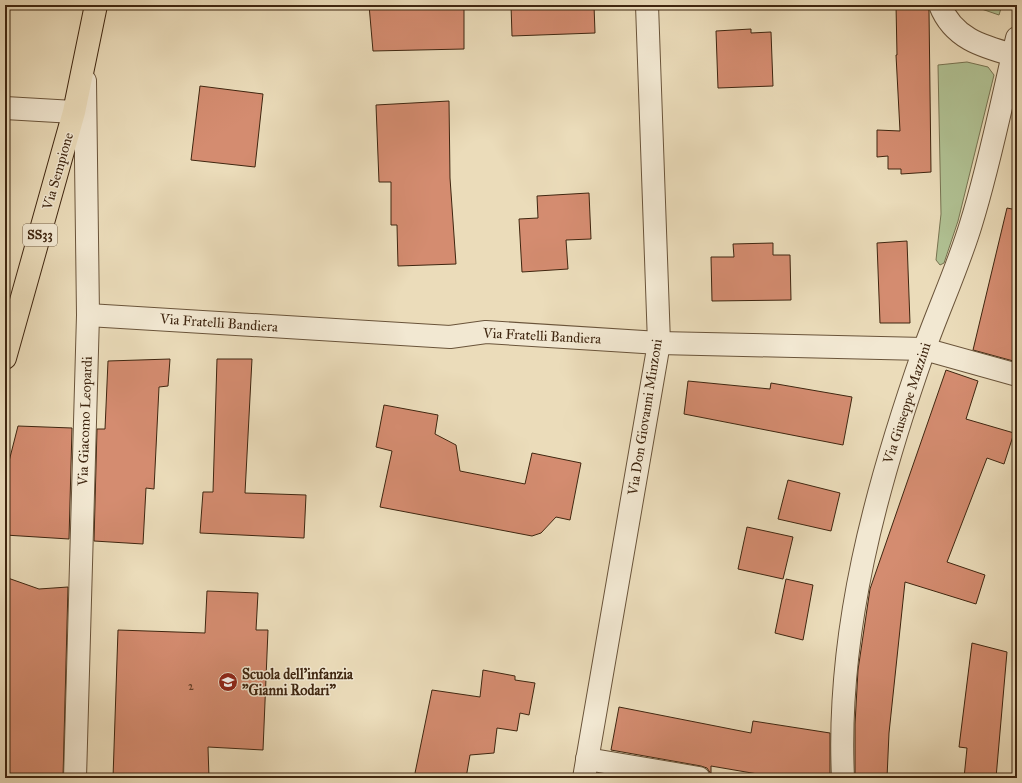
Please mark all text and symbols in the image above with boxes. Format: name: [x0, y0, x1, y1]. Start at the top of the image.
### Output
street label: Via Sempione: [39, 130, 77, 213]
road number: SS33: [23, 224, 57, 246]
street label: Via Fratelli Bandiera: [158, 310, 279, 336]
street label: Via Fratelli Bandiera: [482, 324, 602, 348]
street label: Via Don Giovanni Minzoni: [624, 338, 666, 497]
street label: Via Giuseppe Mazzini: [879, 340, 935, 467]
street label: Via Giacomo Leopardi: [74, 356, 96, 487]
place label: Scuola dell'infanzia "Gianni Rodari": [242, 666, 354, 699]
school or university icon: Scuola dell'infanzia "Gianni Rodari": [217, 671, 239, 693]
house number: 2: [188, 679, 194, 693]

